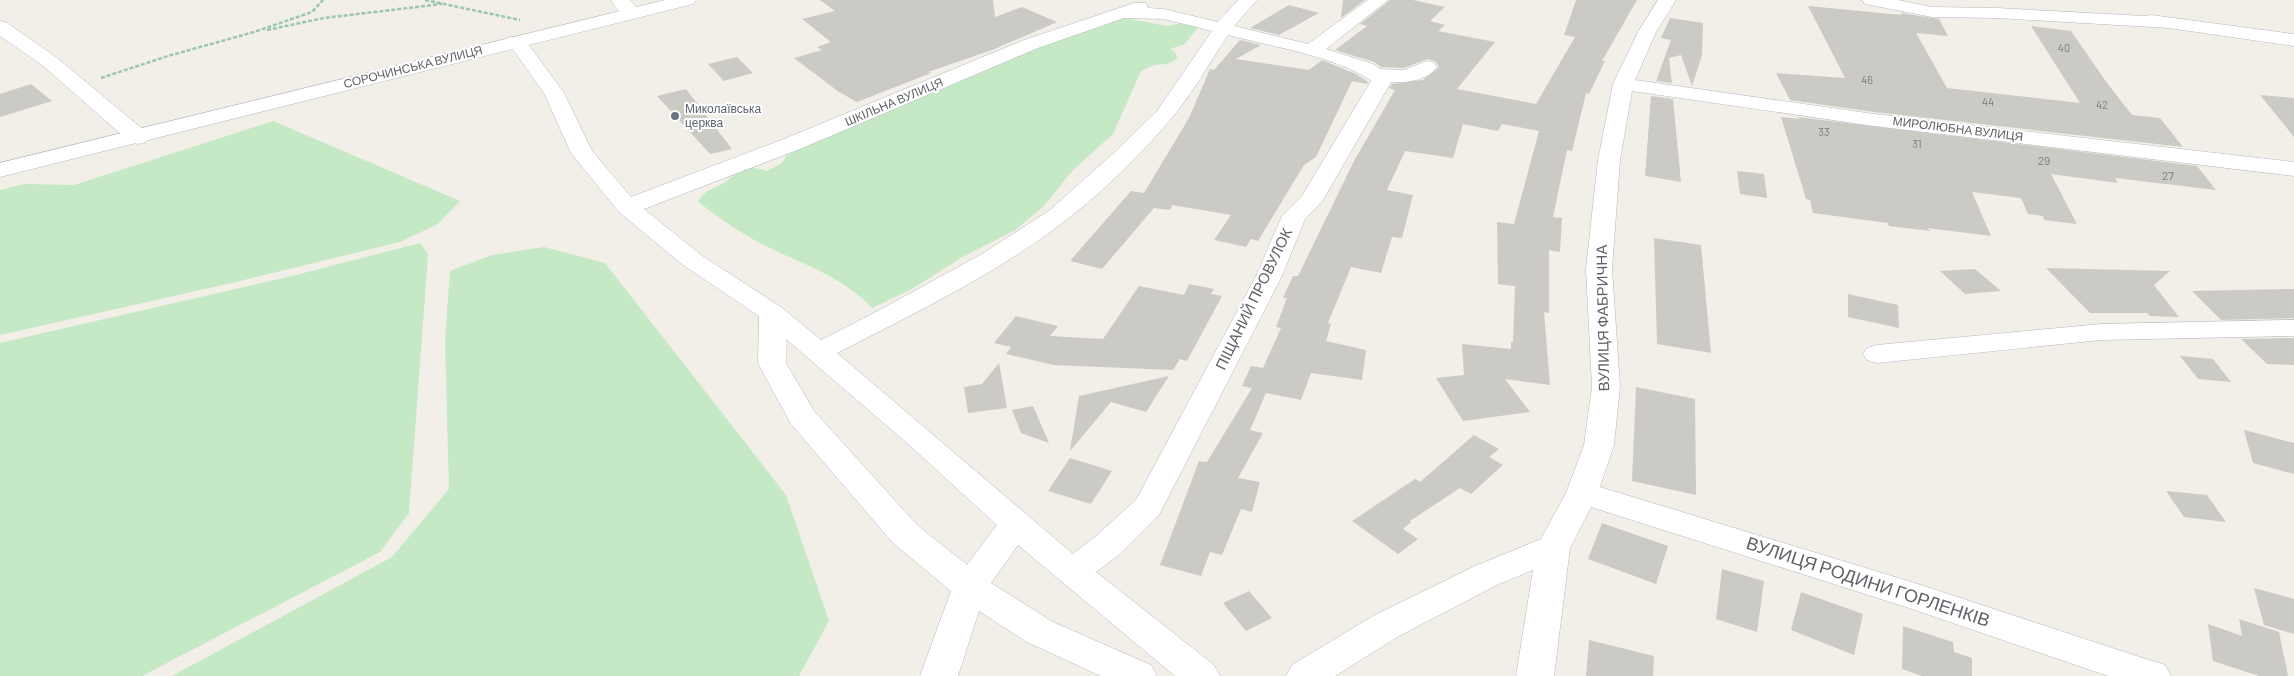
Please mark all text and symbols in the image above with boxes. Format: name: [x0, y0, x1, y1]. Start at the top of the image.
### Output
house number: 40: [2058, 41, 2070, 54]
street label: СОРОЧИНСЬКА ВУЛИЦЯ: [342, 42, 484, 91]
house number: 46: [1861, 73, 1873, 86]
street label: ШКІЛЬНА ВУЛИЦЯ: [843, 74, 945, 129]
house number: 44: [1982, 95, 1994, 108]
house number: 42: [2096, 98, 2108, 111]
place label: Миколаївська церква: [685, 101, 762, 130]
marker: Миколаївська церква: [669, 110, 681, 122]
street label: МИРОЛЮБНА ВУЛИЦЯ: [1892, 113, 2024, 144]
house number: 33: [1818, 125, 1830, 138]
house number: 31: [1912, 137, 1922, 150]
house number: 29: [2038, 153, 2050, 167]
house number: 27: [2162, 168, 2174, 182]
street label: ПІЩАНИЙ ПРОВУЛОК: [1211, 225, 1295, 372]
street label: ВУЛИЦЯ ФАБРИЧНА: [1592, 245, 1612, 391]
street label: ВУЛИЦЯ РОДИНИ ГОРЛЕНКІВ: [1744, 531, 1993, 631]

